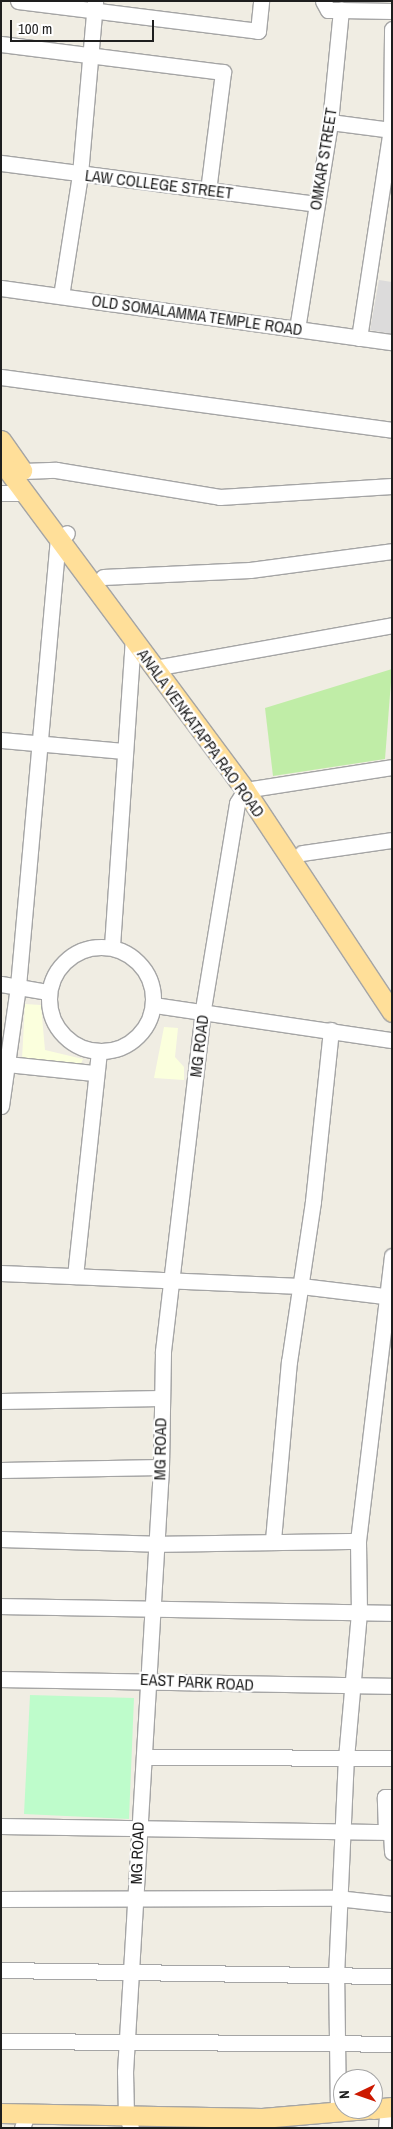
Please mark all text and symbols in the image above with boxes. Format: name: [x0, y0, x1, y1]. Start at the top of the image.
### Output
scale bar: [12, 10, 156, 42]
text: 100 m: [18, 18, 52, 39]
street label: OMKAR STREET: [305, 106, 341, 212]
street label: LAW COLLEGE STREET: [84, 165, 234, 203]
street label: OLD SOMALAMMA TEMPLE ROAD: [90, 291, 304, 339]
street label: ANALA VENKATAPPA RAO ROAD: [133, 644, 269, 822]
street label: MG ROAD: [186, 1014, 212, 1078]
street label: MG ROAD: [150, 1417, 170, 1481]
street label: EAST PARK ROAD: [139, 1669, 255, 1695]
street label: MG ROAD: [126, 1821, 148, 1885]
north arrow: [333, 2069, 383, 2119]
text: N: [335, 2090, 353, 2099]

